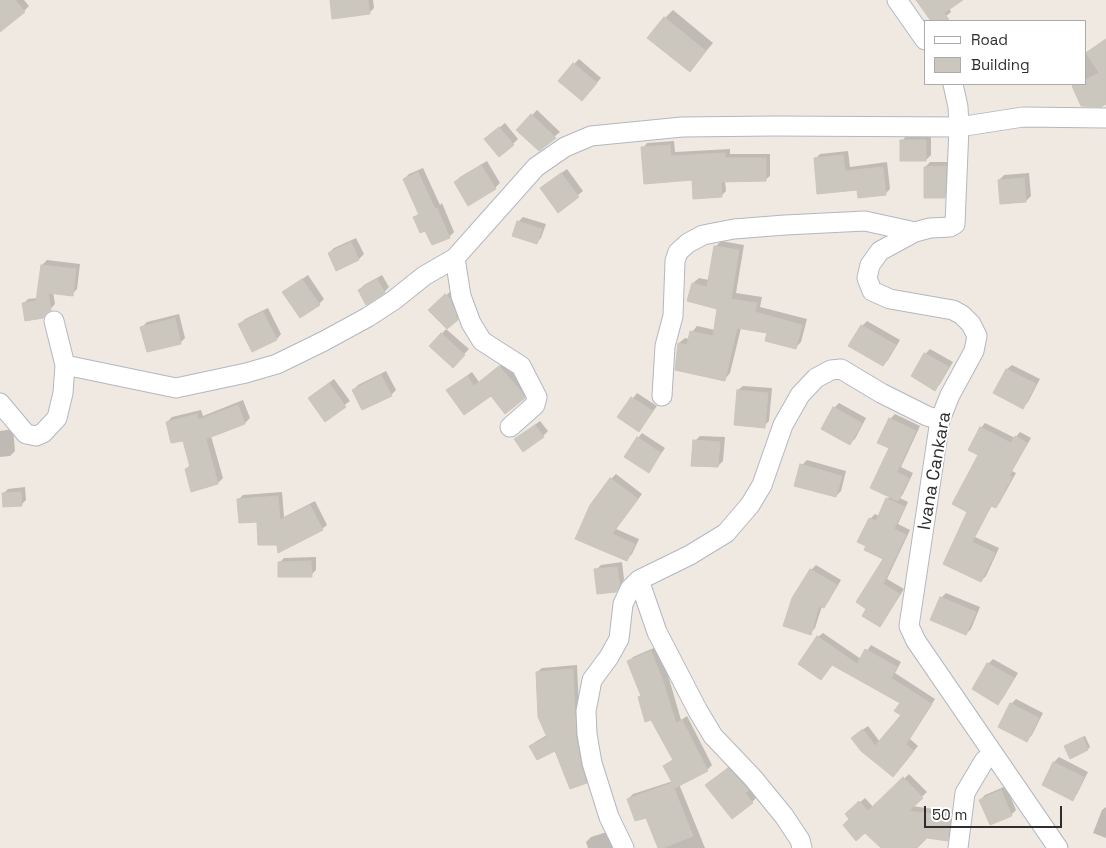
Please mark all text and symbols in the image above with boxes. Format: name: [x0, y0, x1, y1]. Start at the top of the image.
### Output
legend: [924, 20, 1086, 85]
text: Road: [971, 30, 1008, 49]
text: Building: [971, 55, 1030, 74]
street label: Ivana Cankara: [914, 410, 956, 532]
scale bar: [926, 796, 1064, 828]
text: 50 m: [932, 805, 967, 824]

